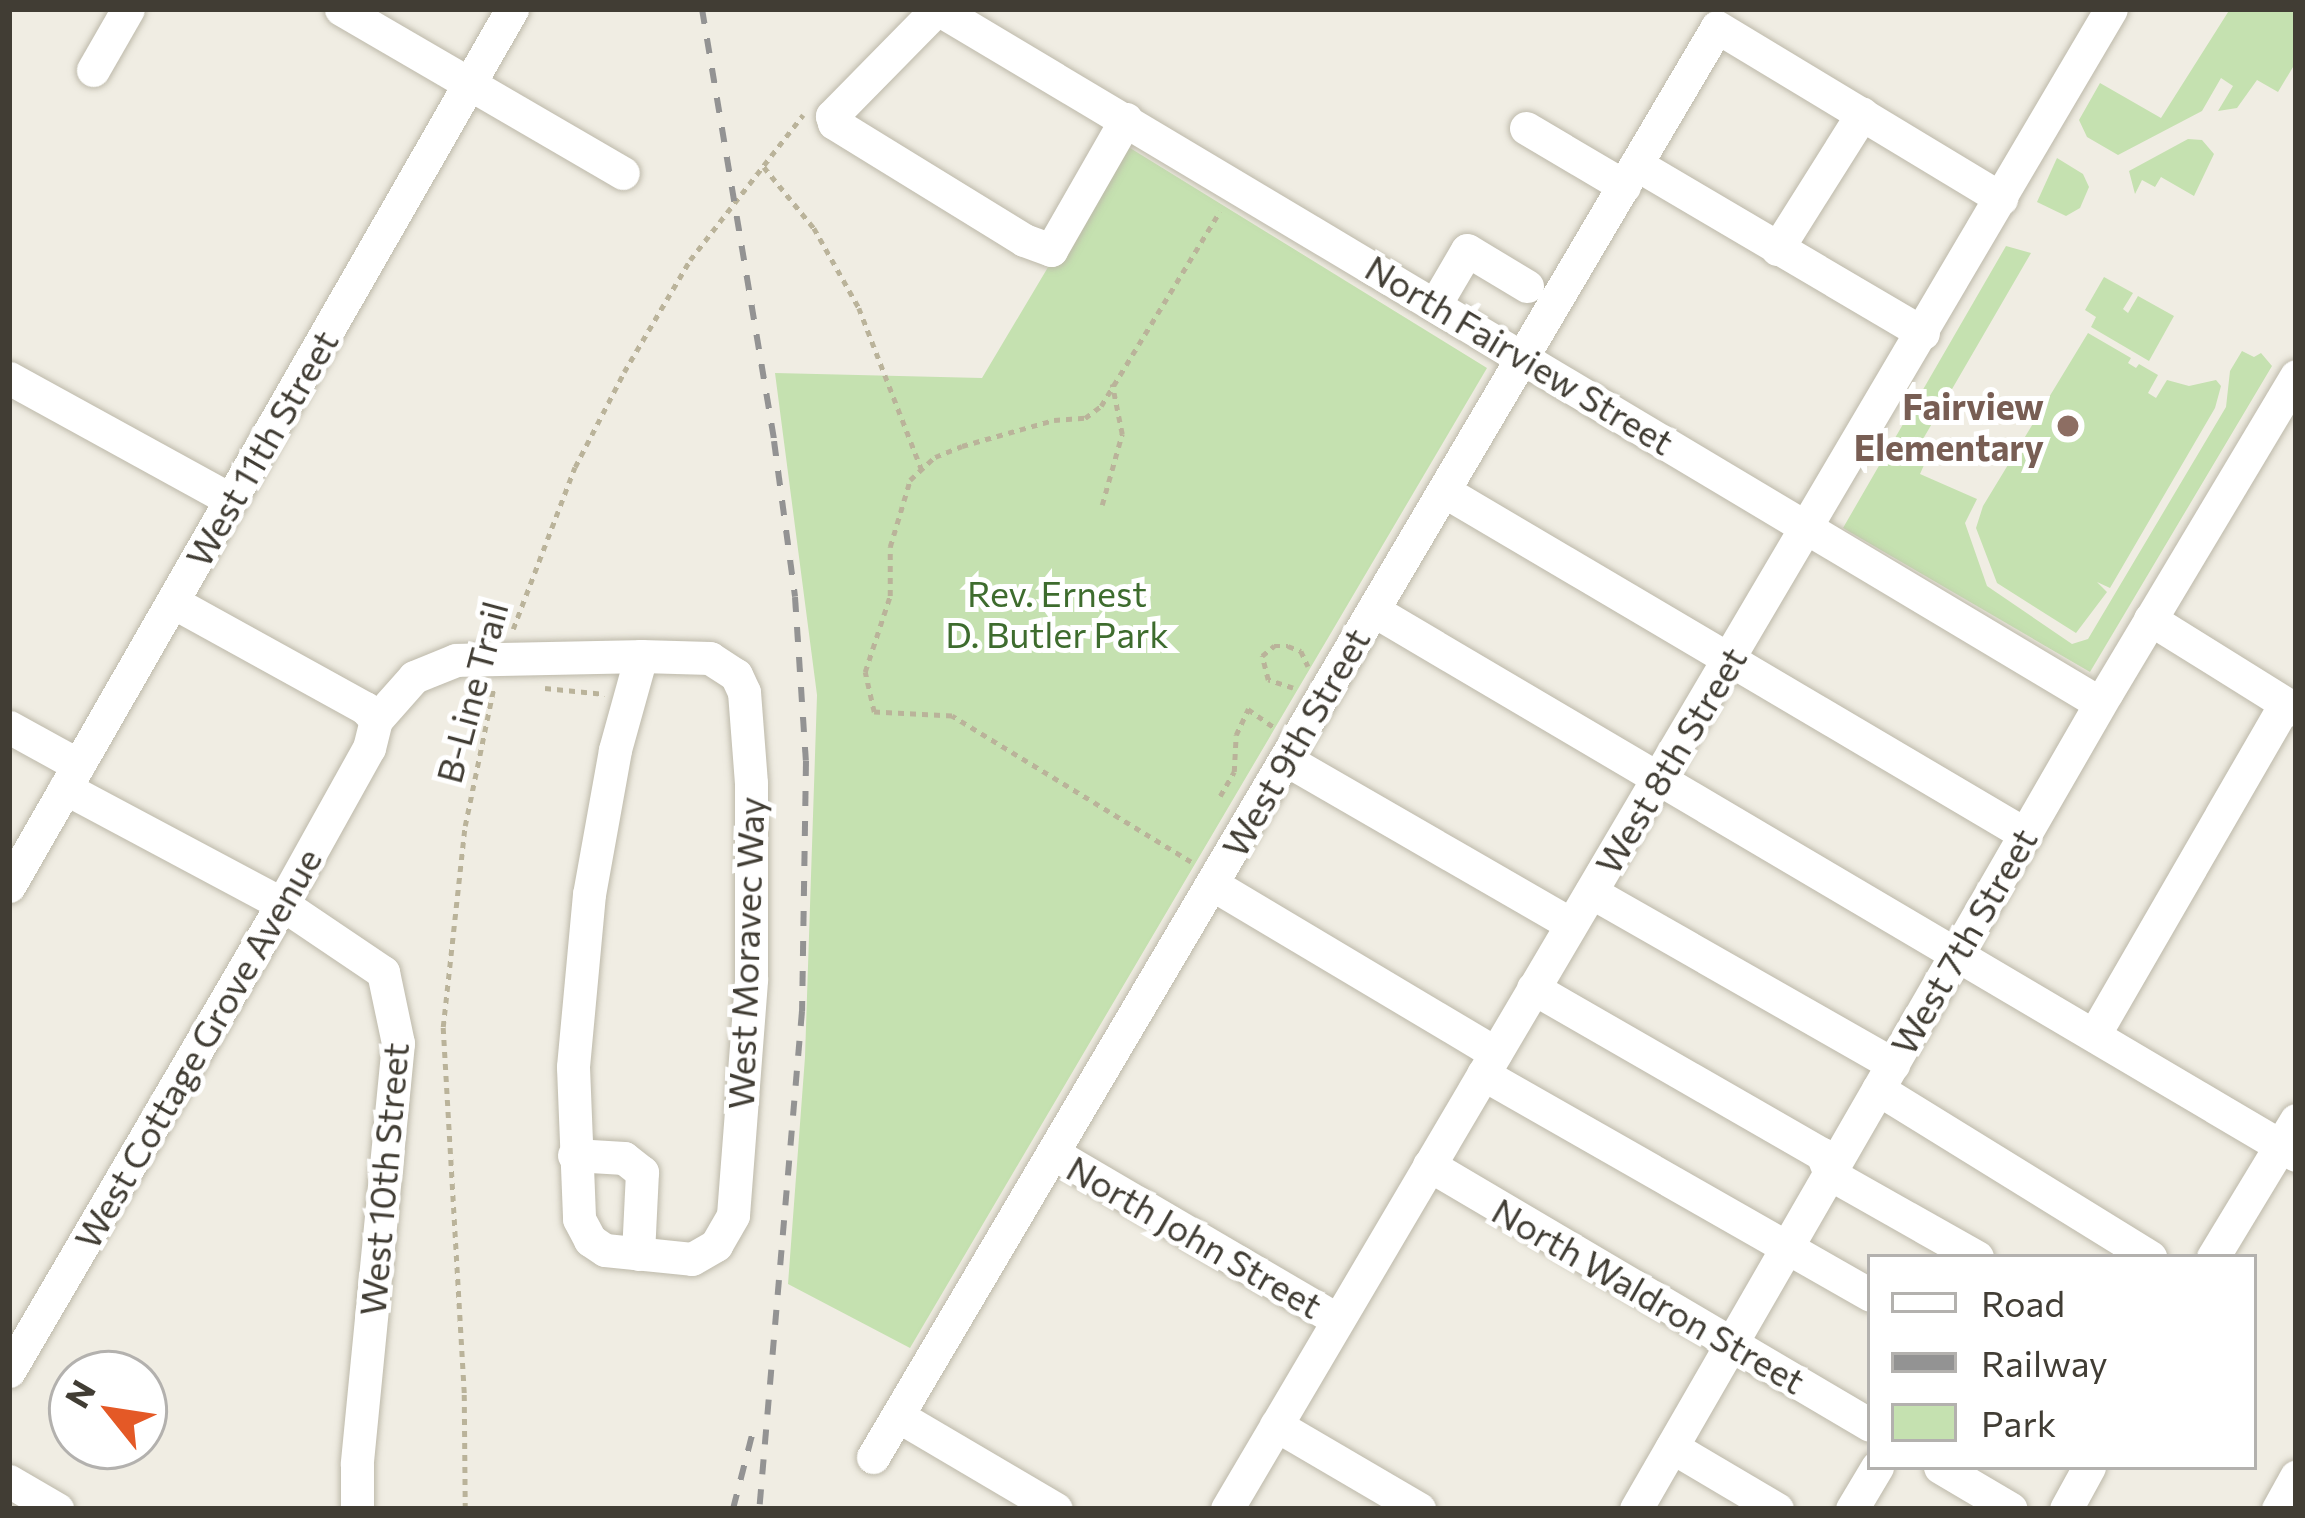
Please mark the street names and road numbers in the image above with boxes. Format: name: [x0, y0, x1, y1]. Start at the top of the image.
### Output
street label: North Fairview Street: [1358, 245, 1682, 463]
street label: West 11th Street: [176, 322, 346, 574]
street label: B-Line Trail: [426, 597, 516, 787]
street label: West 9th Street: [1212, 620, 1378, 864]
street label: West 8th Street: [1585, 639, 1755, 881]
street label: West Moravec Way: [718, 796, 772, 1110]
street label: West 7th Street: [1881, 820, 2045, 1062]
street label: West Cottage Grove Avenue: [65, 840, 329, 1256]
street label: West 10th Street: [350, 1041, 416, 1317]
street label: North John Street: [1060, 1145, 1330, 1327]
street label: North Waldron Street: [1485, 1188, 1813, 1402]

